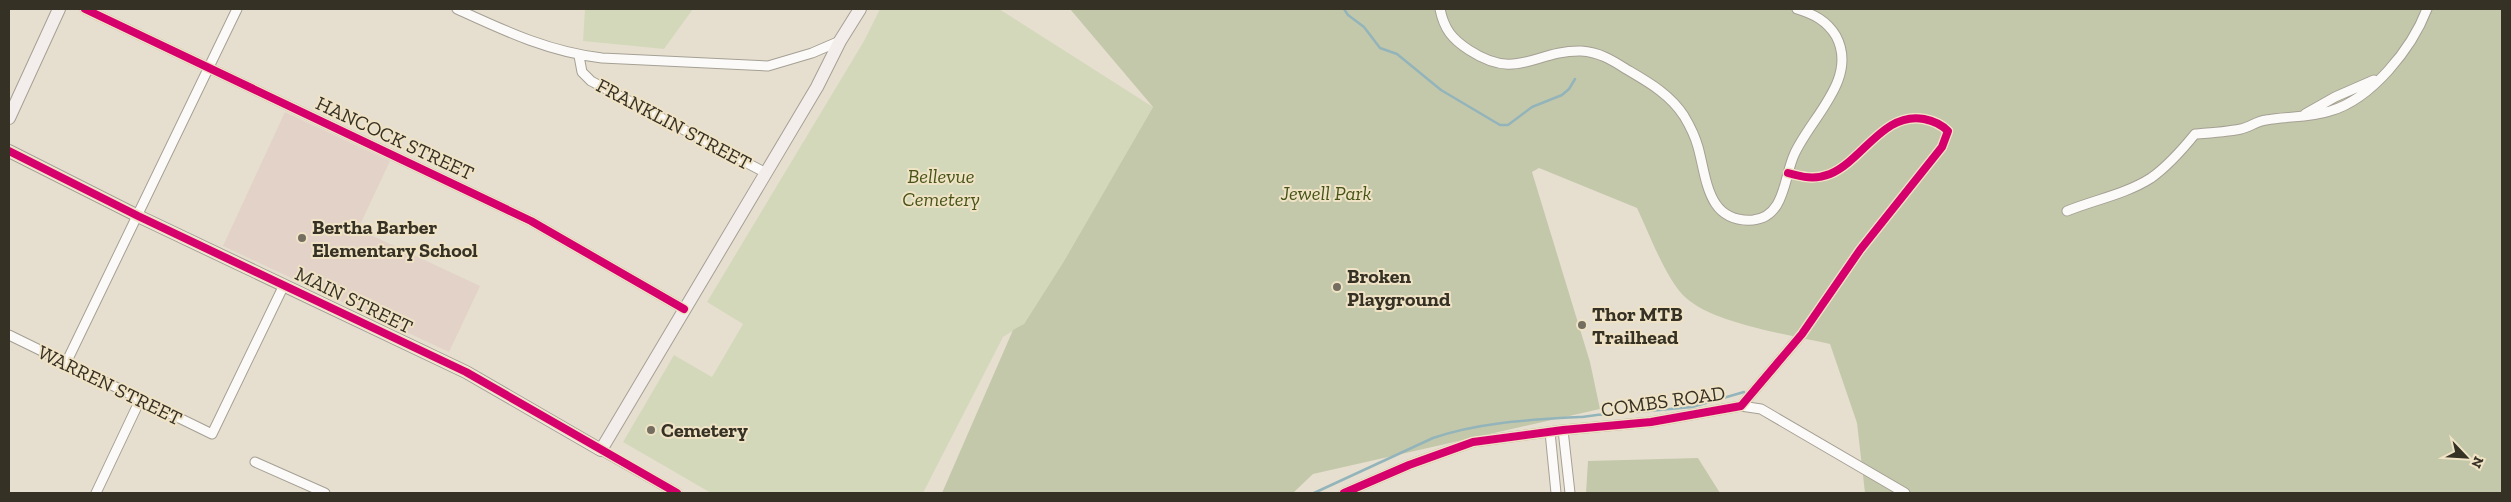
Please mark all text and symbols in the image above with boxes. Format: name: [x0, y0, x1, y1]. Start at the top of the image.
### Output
street label: FRANKLIN STREET: [592, 73, 756, 175]
street label: HANCOCK STREET: [312, 91, 478, 185]
park label: Bellevue Cemetery: [902, 164, 980, 211]
park label: Jewell Park: [1280, 181, 1371, 205]
place label: Bertha Barber Elementary School: [312, 215, 478, 262]
marker: Bertha Barber Elementary School: [296, 232, 308, 244]
street label: MAIN STREET: [291, 261, 417, 339]
place label: Broken Playground: [1347, 264, 1451, 311]
marker: Broken Playground: [1331, 281, 1343, 293]
place label: Thor MTB Trailhead: [1592, 302, 1683, 349]
marker: Thor MTB Trailhead: [1576, 319, 1588, 331]
street label: WARREN STREET: [34, 340, 186, 430]
street label: COMBS ROAD: [1599, 380, 1727, 422]
place label: Cemetery: [661, 418, 748, 442]
marker: Cemetery: [645, 424, 657, 436]
north arrow: [2441, 432, 2491, 482]
text: N: [2467, 454, 2487, 471]

